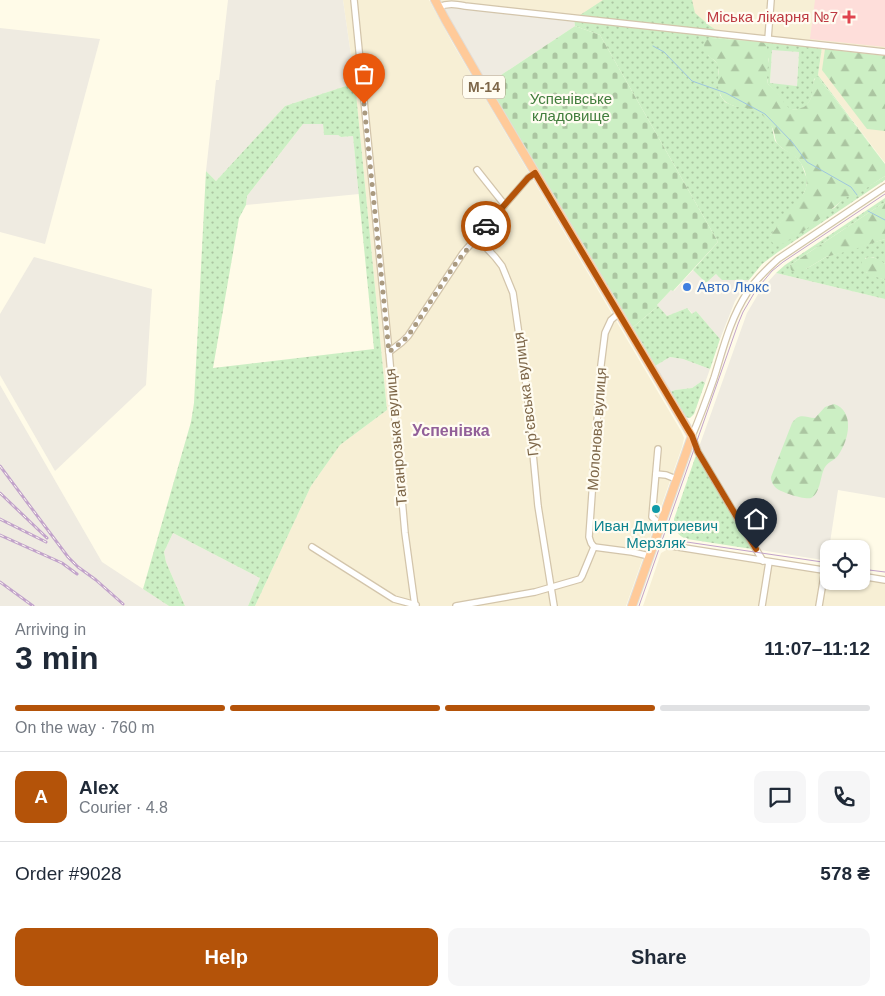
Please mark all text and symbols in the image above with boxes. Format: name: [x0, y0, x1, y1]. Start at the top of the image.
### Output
place label: Міська лікарня №7: [707, 8, 838, 25]
marker: Міська лікарня №7: [842, 10, 856, 24]
pin: [343, 53, 385, 104]
icon: bag: [350, 60, 378, 88]
road number: М-14: [463, 75, 505, 98]
park label: Успенівське кладовище: [530, 90, 612, 124]
courier: [461, 201, 511, 251]
icon: car: [472, 212, 500, 240]
place label: Авто Люкс: [697, 278, 770, 295]
marker: Авто Люкс: [681, 281, 693, 293]
street label: Гур’євська вулиця: [509, 331, 542, 457]
street label: Молонова вулиця: [584, 367, 609, 491]
street label: Таганрозька вулиця: [381, 368, 410, 506]
district label: Успенівка: [412, 422, 490, 439]
pin: [735, 498, 777, 549]
marker: Иван Дмитриевич Мерзляк: [650, 503, 662, 515]
icon: home: [742, 505, 770, 533]
place label: Иван Дмитриевич Мерзляк: [594, 517, 718, 551]
map controls: [820, 540, 870, 590]
button: locate: [820, 540, 870, 590]
text: Arriving in: [15, 621, 86, 638]
text: 11:07–11:12: [764, 638, 870, 659]
text: 3 min: [15, 640, 99, 676]
text: On the way · 760 m: [15, 719, 155, 736]
button: chat: [754, 771, 806, 823]
button: phone: [818, 771, 870, 823]
text: Alex: [79, 777, 119, 798]
text: A: [34, 786, 48, 807]
text: Courier · 4.8: [79, 799, 168, 816]
text: Order #9028: [15, 863, 122, 884]
text: 578 ₴: [820, 863, 870, 884]
button: Help: [15, 928, 438, 986]
button: Share: [448, 928, 870, 986]

